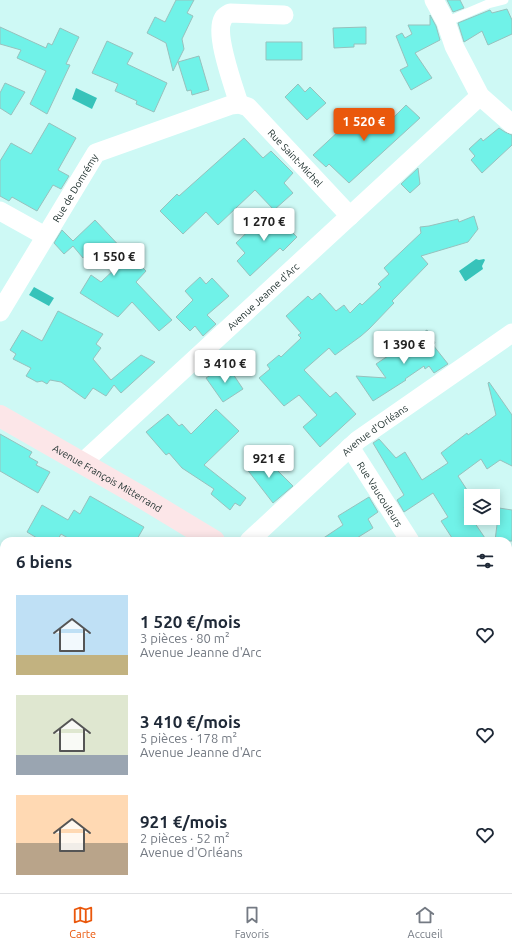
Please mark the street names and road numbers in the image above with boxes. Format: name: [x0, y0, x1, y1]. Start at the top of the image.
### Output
street label: Rue Saint-Michel: [266, 127, 325, 189]
street label: Rue de Domrémy: [51, 152, 100, 224]
street label: Avenue Jeanne d'Arc: [225, 261, 302, 332]
street label: Avenue d'Orléans: [340, 402, 410, 458]
street label: Avenue François Mitterrand: [51, 442, 164, 514]
street label: Rue Vaucouleurs: [355, 460, 405, 529]

